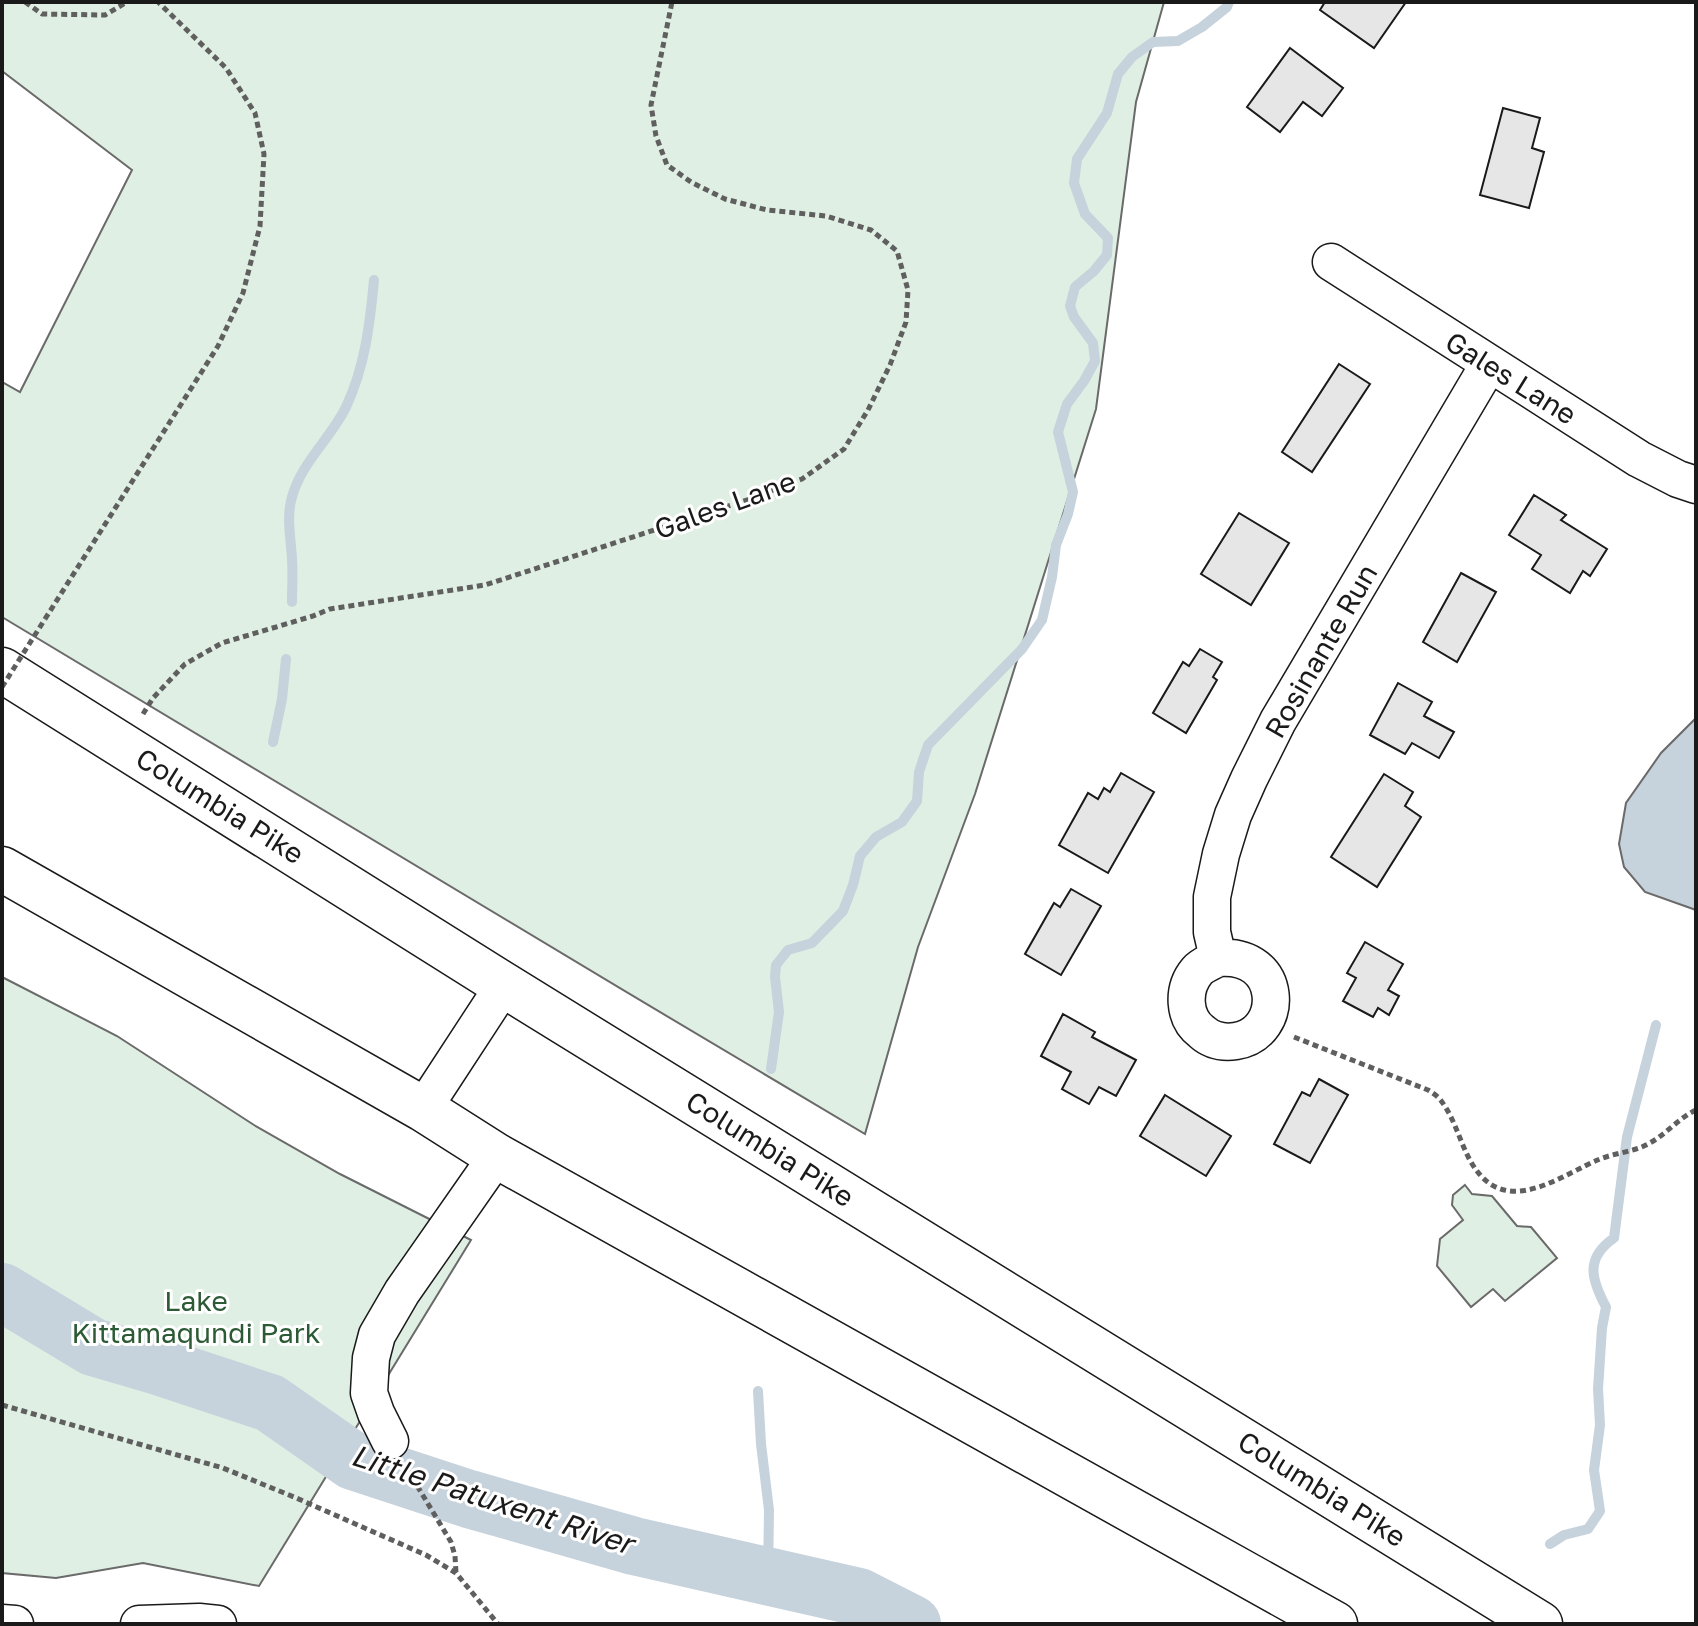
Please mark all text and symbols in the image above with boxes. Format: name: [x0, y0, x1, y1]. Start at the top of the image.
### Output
street label: Gales Lane: [1440, 324, 1583, 431]
street label: Gales Lane: [650, 464, 800, 545]
street label: Rosinante Run: [1258, 558, 1384, 743]
street label: Columbia Pike: [130, 741, 310, 870]
street label: Columbia Pike: [680, 1084, 860, 1213]
park label: Lake Kittamaqundi Park: [71, 1284, 321, 1349]
street label: Columbia Pike: [1232, 1424, 1412, 1553]
water label: Little Patuxent River: [347, 1437, 642, 1563]

